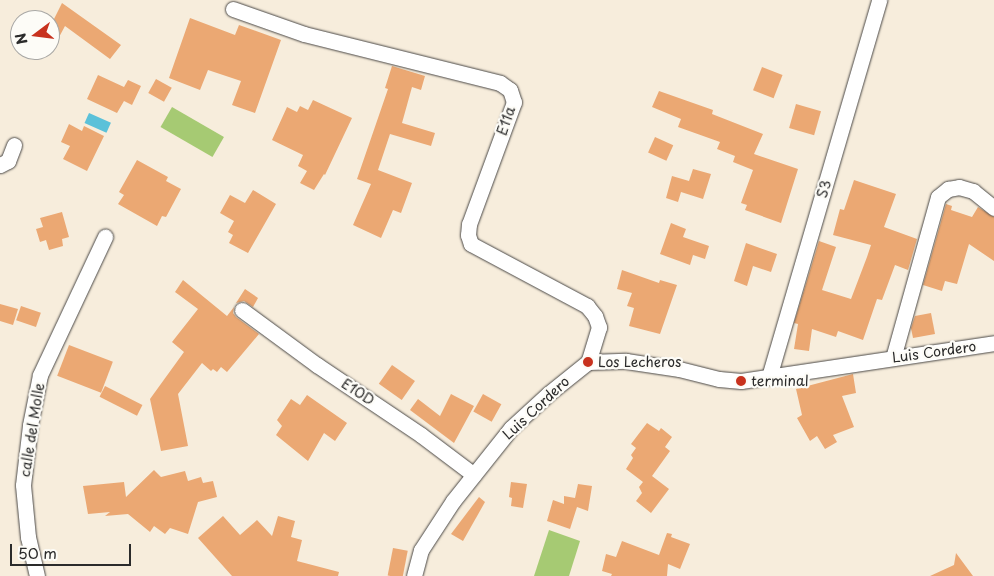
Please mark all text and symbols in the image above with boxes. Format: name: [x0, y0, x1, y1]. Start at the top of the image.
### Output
north arrow: [10, 10, 60, 60]
text: N: [9, 31, 33, 47]
street label: E11a: [493, 104, 519, 138]
street label: S3: [813, 178, 835, 200]
street label: Luis Cordero: [891, 338, 977, 366]
place label: Los Lecheros: [598, 354, 682, 370]
marker: Los Lecheros: [582, 356, 594, 368]
street label: Luis Cordero: [499, 373, 573, 443]
place label: terminal: [751, 373, 809, 389]
street label: E10D: [338, 375, 378, 409]
marker: terminal: [735, 375, 747, 387]
street label: calle del Molle: [16, 382, 48, 478]
scale bar: [12, 534, 134, 566]
text: 50 m: [18, 541, 57, 564]

